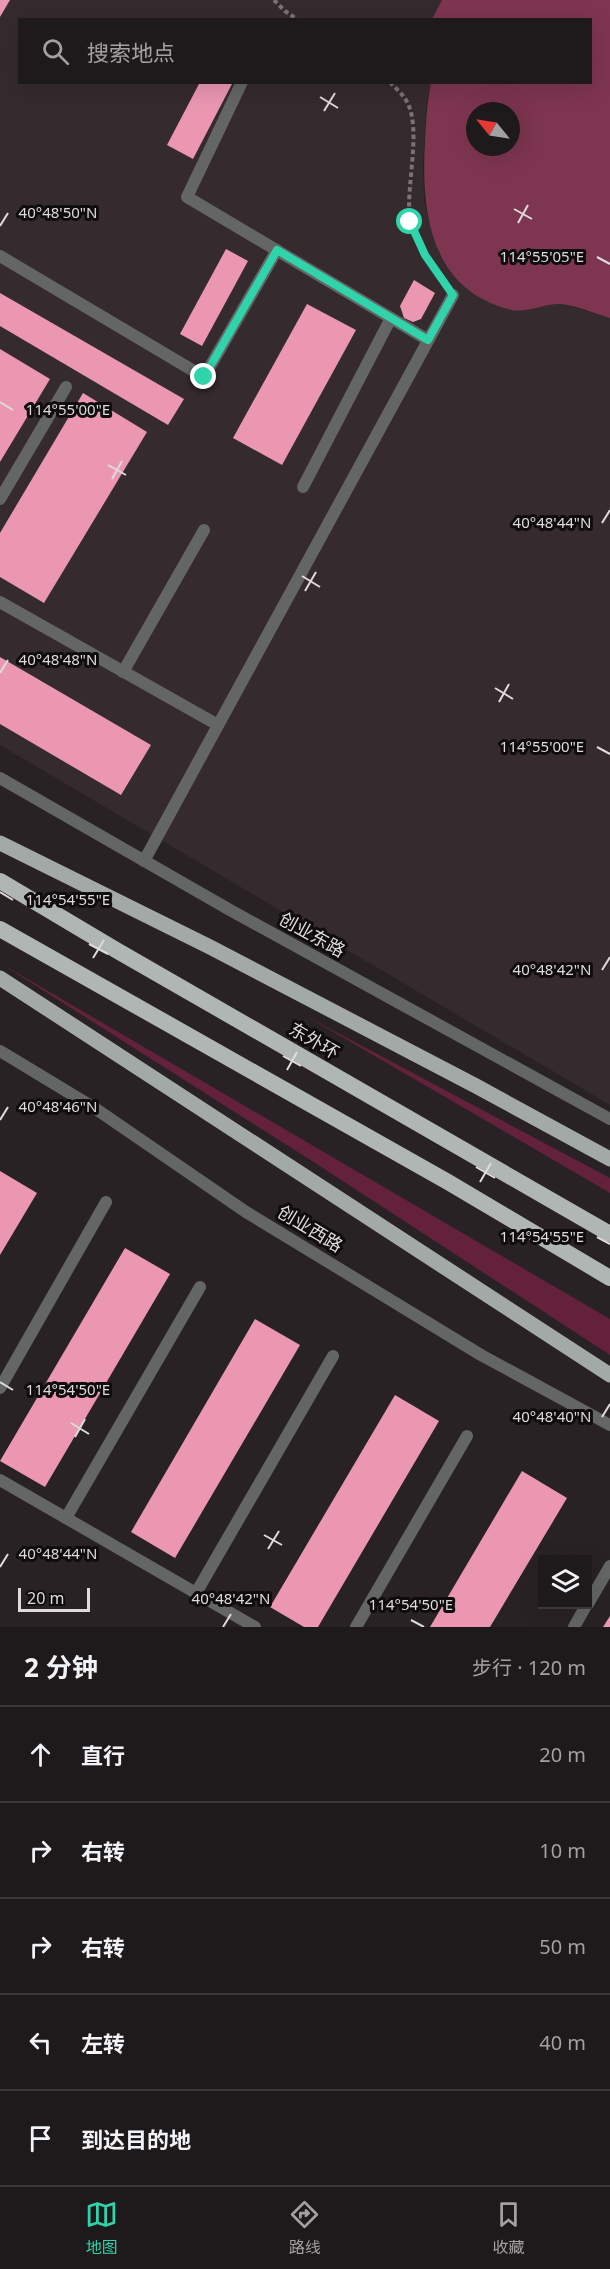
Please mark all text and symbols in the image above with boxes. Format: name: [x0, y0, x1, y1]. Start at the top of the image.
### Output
search box: [18, 18, 592, 84]
icon: search: [39, 35, 72, 68]
text: 搜索地点: [87, 37, 175, 67]
north arrow: [466, 102, 520, 156]
text: 40°48'50"N: [19, 202, 97, 222]
route start: [396, 208, 422, 234]
text: 114°55'05"E: [500, 246, 584, 266]
route end: [190, 363, 216, 389]
text: 114°55'00"E: [26, 399, 110, 419]
text: 40°48'44"N: [513, 512, 591, 532]
text: 40°48'48"N: [19, 649, 97, 669]
text: 114°55'00"E: [500, 736, 584, 756]
text: 114°54'55"E: [26, 889, 110, 909]
street label: 创业东路: [275, 906, 350, 962]
text: 40°48'42"N: [513, 959, 591, 979]
street label: 东外环: [285, 1016, 344, 1064]
text: 40°48'46"N: [19, 1096, 97, 1116]
street label: 创业西路: [273, 1199, 348, 1257]
text: 114°54'55"E: [500, 1226, 584, 1246]
text: 114°54'50"E: [26, 1379, 110, 1399]
text: 40°48'40"N: [513, 1406, 591, 1426]
text: 40°48'44"N: [19, 1543, 97, 1563]
map controls: [538, 1555, 592, 1609]
button: layers: [538, 1555, 592, 1609]
scale bar: [18, 1585, 90, 1612]
text: 20 m: [27, 1587, 64, 1609]
text: 40°48'42"N: [192, 1588, 270, 1608]
text: 114°54'50"E: [369, 1594, 453, 1614]
text: 2 分钟: [24, 1649, 98, 1685]
text: 步行 · 120 m: [472, 1654, 586, 1681]
icon: ahead: [24, 1738, 57, 1771]
text: 直行: [81, 1740, 125, 1770]
text: 20 m: [539, 1741, 586, 1768]
icon: right: [24, 1834, 57, 1867]
text: 右转: [81, 1836, 125, 1866]
text: 10 m: [539, 1837, 586, 1864]
icon: right: [24, 1930, 57, 1963]
text: 右转: [81, 1932, 125, 1962]
text: 50 m: [539, 1933, 586, 1960]
icon: left: [24, 2026, 57, 2059]
text: 左转: [81, 2028, 125, 2058]
text: 40 m: [539, 2029, 586, 2056]
icon: arrive: [24, 2122, 57, 2155]
text: 到达目的地: [81, 2124, 191, 2154]
tab: 地图: [85, 2198, 118, 2258]
tab: 路线: [288, 2198, 321, 2258]
tab: 收藏: [492, 2198, 525, 2258]

